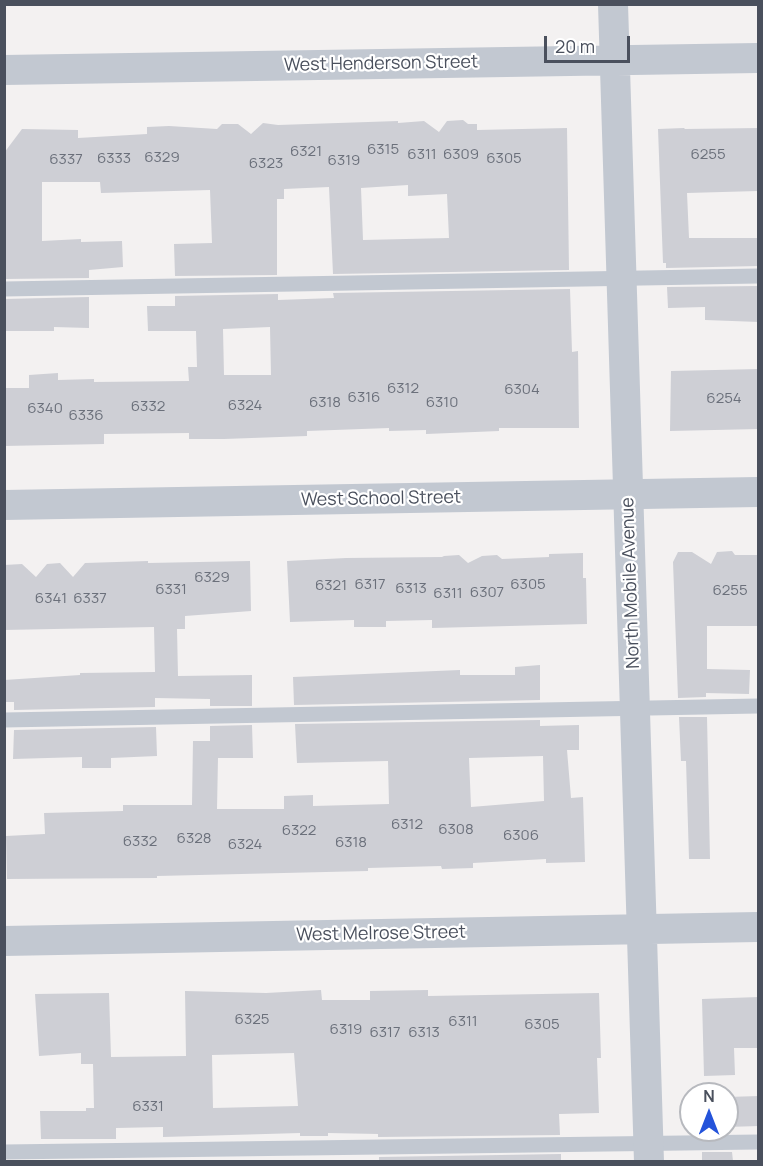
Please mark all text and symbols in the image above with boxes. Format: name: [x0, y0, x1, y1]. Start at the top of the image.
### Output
scale bar: [547, 24, 632, 62]
text: 20 m: [555, 34, 595, 58]
street label: West Henderson Street: [284, 52, 478, 76]
house number: 6315: [367, 141, 399, 159]
house number: 6321: [290, 143, 322, 161]
house number: 6311: [407, 146, 437, 164]
house number: 6309: [443, 146, 479, 164]
house number: 6255: [690, 146, 726, 164]
house number: 6329: [144, 149, 180, 167]
house number: 6333: [97, 150, 131, 168]
house number: 6305: [486, 150, 522, 168]
house number: 6337: [49, 151, 83, 169]
house number: 6319: [328, 152, 360, 170]
house number: 6323: [249, 155, 283, 173]
house number: 6312: [387, 380, 419, 398]
house number: 6304: [504, 381, 540, 399]
house number: 6316: [348, 389, 380, 407]
house number: 6254: [706, 390, 742, 408]
house number: 6318: [309, 394, 341, 412]
house number: 6310: [426, 394, 458, 412]
house number: 6324: [228, 397, 262, 415]
house number: 6332: [131, 398, 165, 416]
house number: 6340: [27, 400, 63, 418]
house number: 6336: [68, 407, 104, 425]
street label: West School Street: [301, 487, 461, 511]
street label: North Mobile Avenue: [617, 497, 645, 669]
house number: 6329: [194, 569, 230, 587]
house number: 6317: [355, 576, 385, 594]
house number: 6305: [510, 576, 546, 594]
house number: 6321: [315, 577, 347, 595]
house number: 6313: [395, 580, 427, 598]
house number: 6331: [155, 581, 187, 599]
house number: 6255: [712, 582, 748, 600]
house number: 6307: [470, 584, 504, 602]
house number: 6311: [433, 585, 463, 603]
house number: 6341: [35, 590, 67, 608]
house number: 6337: [73, 590, 107, 608]
house number: 6312: [391, 816, 423, 834]
house number: 6308: [438, 821, 474, 839]
house number: 6322: [282, 822, 316, 840]
house number: 6306: [503, 827, 539, 845]
house number: 6328: [177, 830, 211, 848]
house number: 6332: [123, 833, 157, 851]
house number: 6318: [335, 834, 367, 852]
house number: 6324: [228, 836, 262, 854]
street label: West Melrose Street: [296, 922, 466, 946]
house number: 6325: [235, 1011, 269, 1029]
house number: 6311: [448, 1013, 478, 1031]
house number: 6305: [524, 1016, 560, 1034]
house number: 6319: [330, 1021, 362, 1039]
house number: 6317: [370, 1024, 400, 1042]
house number: 6313: [408, 1024, 440, 1042]
north arrow: [679, 1082, 739, 1142]
text: N: [703, 1085, 715, 1107]
house number: 6331: [132, 1098, 164, 1116]

